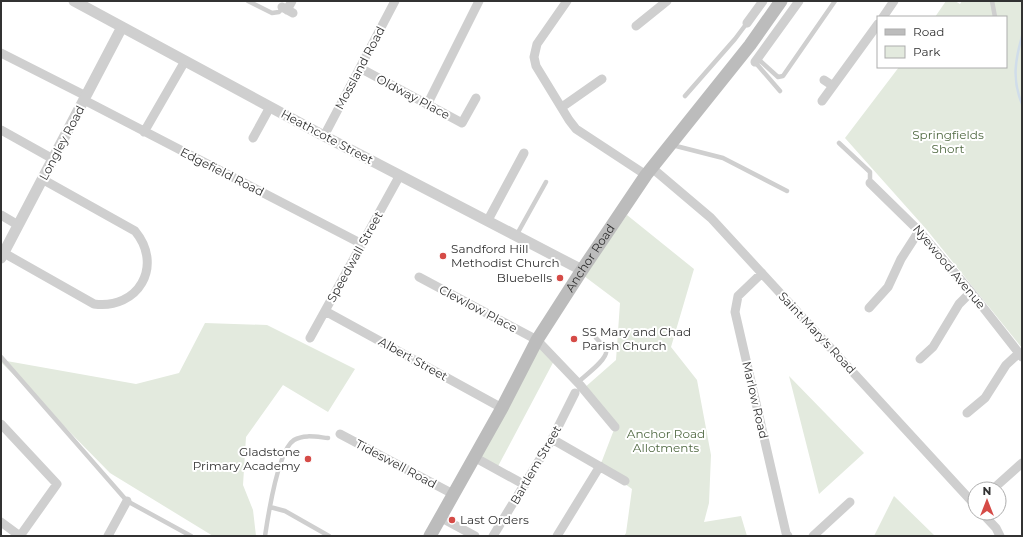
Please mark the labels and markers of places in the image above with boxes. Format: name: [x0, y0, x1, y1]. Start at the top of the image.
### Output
place label: Sandford Hill Methodist Church: [451, 241, 560, 270]
marker: Sandford Hill Methodist Church: [438, 251, 448, 261]
place label: Bluebells: [497, 270, 552, 285]
marker: Bluebells: [555, 273, 565, 283]
place label: SS Mary and Chad Parish Church: [582, 324, 691, 353]
marker: SS Mary and Chad Parish Church: [569, 334, 579, 344]
place label: Gladstone Primary Academy: [193, 444, 300, 473]
marker: Gladstone Primary Academy: [303, 454, 313, 464]
place label: Last Orders: [460, 512, 529, 527]
marker: Last Orders: [447, 515, 457, 525]

